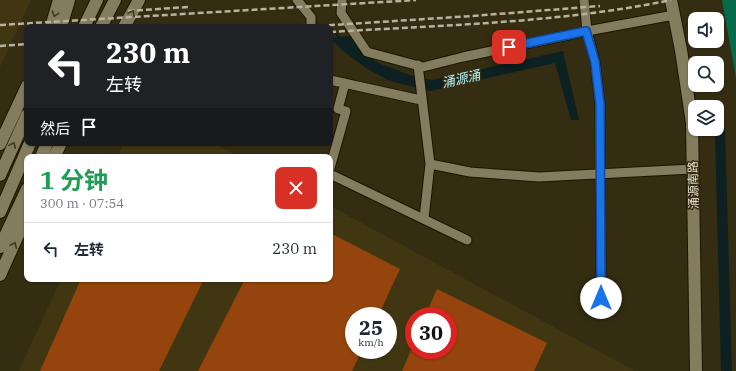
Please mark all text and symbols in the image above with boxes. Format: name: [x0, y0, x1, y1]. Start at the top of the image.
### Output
one-way arrow: [51, 10, 60, 17]
one-way arrow: [127, 10, 134, 18]
map controls: [688, 12, 724, 136]
button: sound: [688, 12, 724, 48]
pin: [492, 30, 526, 64]
text: 230 m: [106, 34, 190, 71]
icon: arrive: [498, 36, 520, 58]
icon: left: [40, 40, 92, 92]
button: search: [688, 56, 724, 92]
water label: 涌源涌: [440, 66, 484, 92]
text: 左转: [106, 73, 142, 96]
button: layers: [688, 100, 724, 136]
icon: arrive: [78, 116, 100, 138]
text: 然后: [40, 119, 70, 138]
one-way arrow: [9, 142, 17, 149]
street label: 涌源南路: [685, 161, 701, 209]
text: 1 分钟: [40, 164, 108, 196]
button: close: [275, 167, 317, 209]
text: 300 m · 07:54: [40, 195, 124, 212]
icon: left: [40, 238, 62, 260]
text: 230 m: [272, 239, 317, 258]
text: 左转: [74, 240, 104, 259]
one-way arrow: [9, 242, 17, 249]
position arrow: [580, 277, 622, 319]
speed limit sign: 30: [405, 307, 457, 359]
text: 25: [359, 314, 383, 341]
text: km/h: [358, 336, 384, 349]

